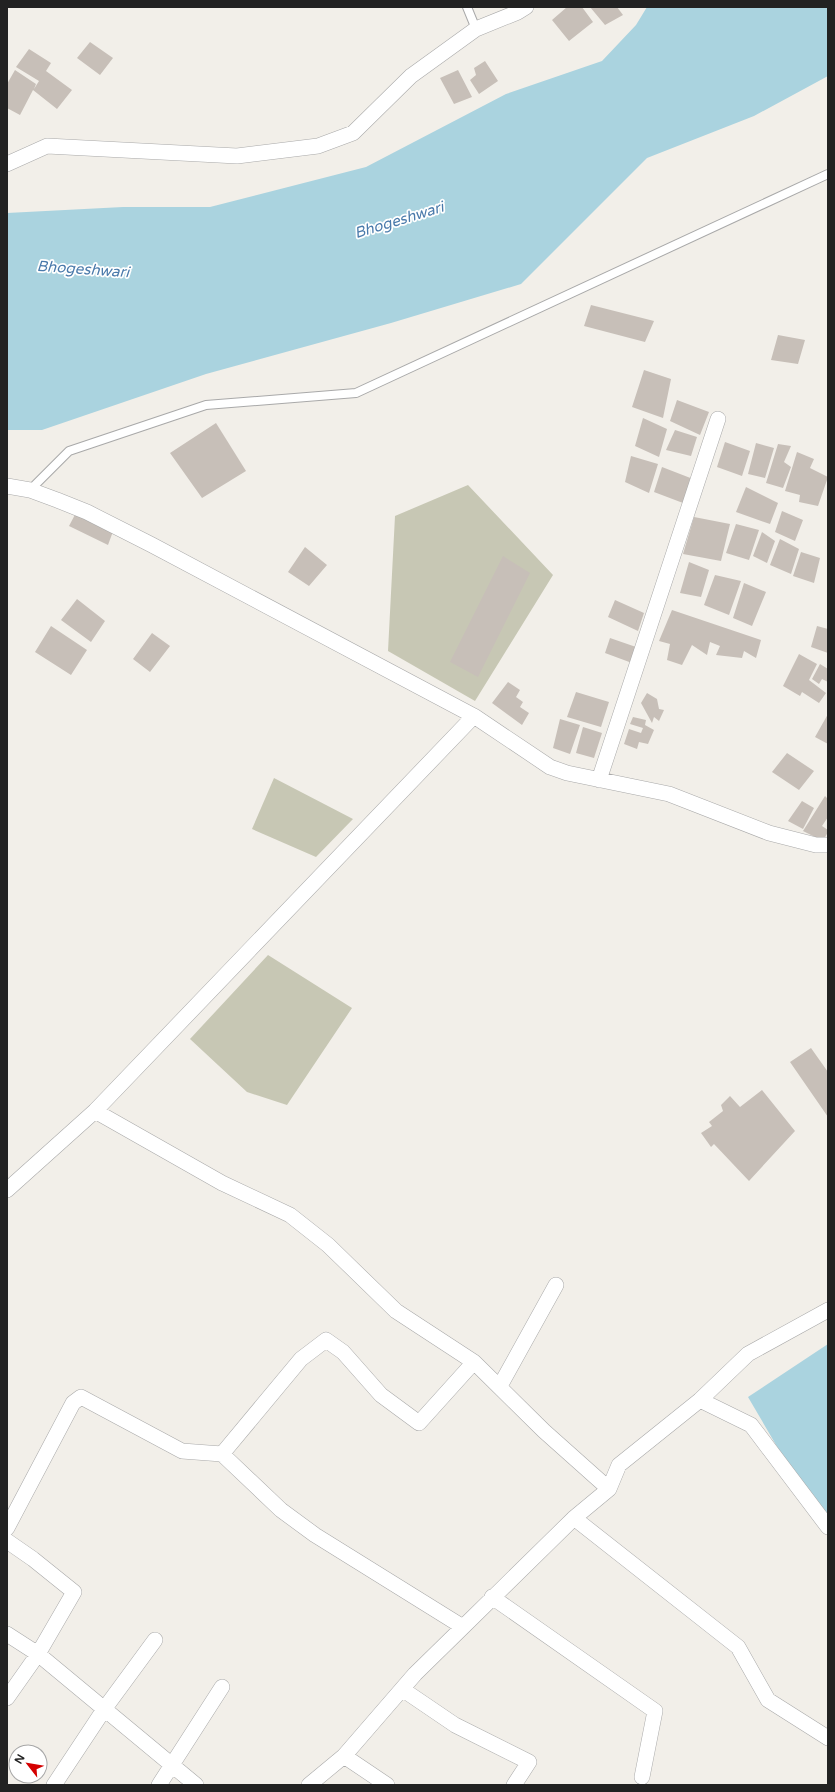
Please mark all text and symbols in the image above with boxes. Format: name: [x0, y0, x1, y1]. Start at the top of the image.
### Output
water label: Bhogeshwari: [352, 197, 448, 242]
water label: Bhogeshwari: [36, 257, 132, 281]
north arrow: [8, 1744, 48, 1784]
text: N: [12, 1752, 28, 1766]

